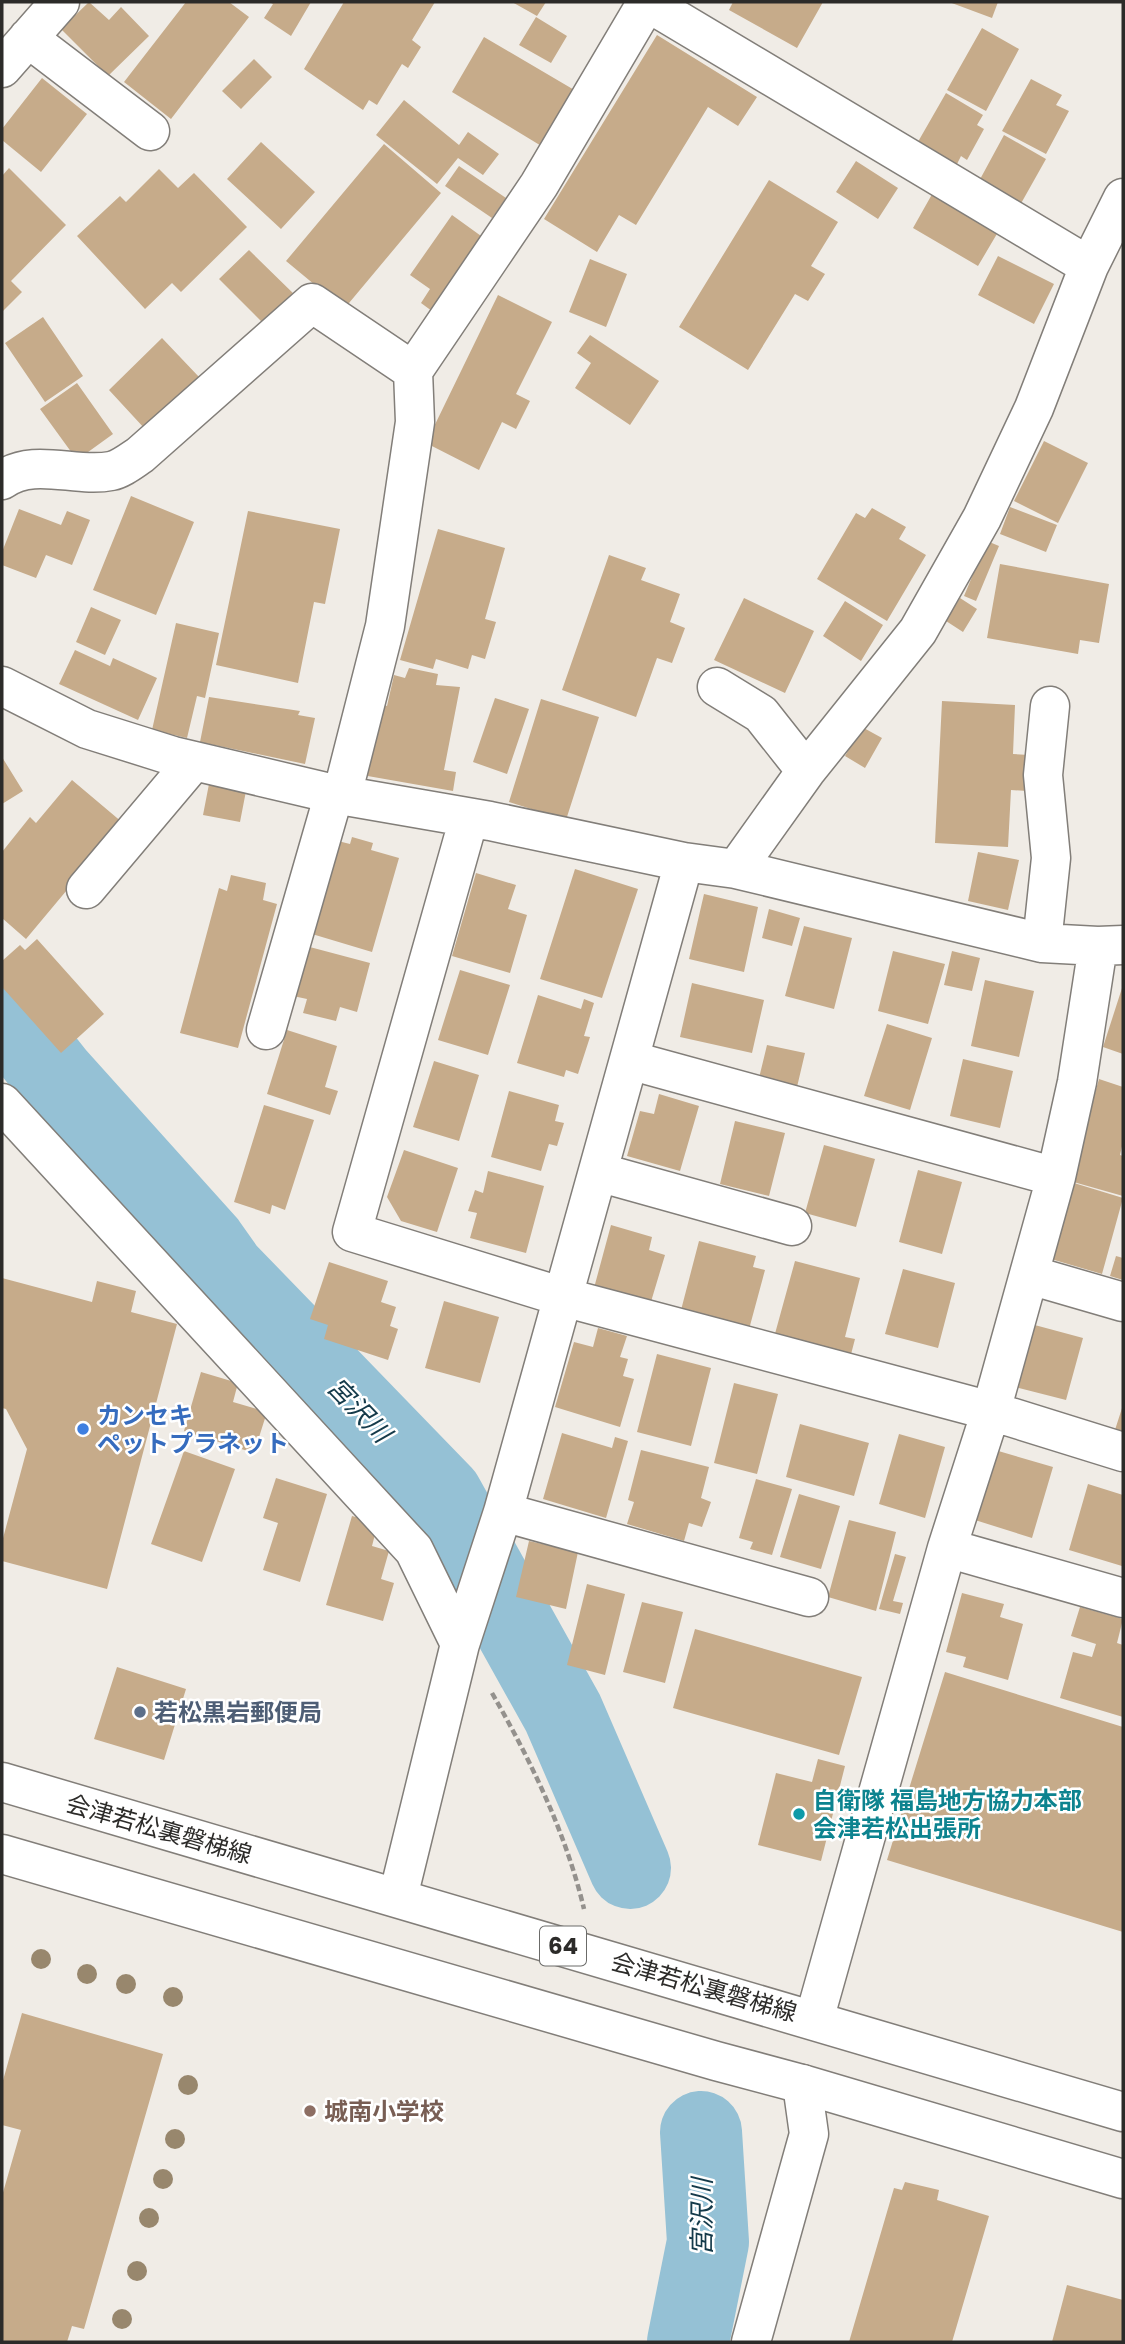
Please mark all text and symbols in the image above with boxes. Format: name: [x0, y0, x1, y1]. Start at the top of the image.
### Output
water label: 宮沢川: [319, 1369, 401, 1453]
place label: カンセキ ペットプラネット: [97, 1399, 289, 1460]
marker: カンセキ ペットプラネット: [75, 1421, 91, 1437]
place label: 若松黒岩郵便局: [154, 1696, 322, 1729]
marker: 若松黒岩郵便局: [132, 1704, 148, 1720]
place label: 自衛隊 福島地方協力本部 会津若松出張所: [813, 1784, 1082, 1845]
street label: 会津若松裏磐梯線: [62, 1787, 256, 1871]
marker: 自衛隊 福島地方協力本部 会津若松出張所: [791, 1806, 807, 1822]
road number: 64: [540, 1926, 586, 1966]
street label: 会津若松裏磐梯線: [607, 1945, 801, 2029]
place label: 城南小学校: [324, 2095, 444, 2128]
marker: 城南小学校: [302, 2103, 318, 2119]
water label: 宮沢川: [684, 2175, 720, 2256]

